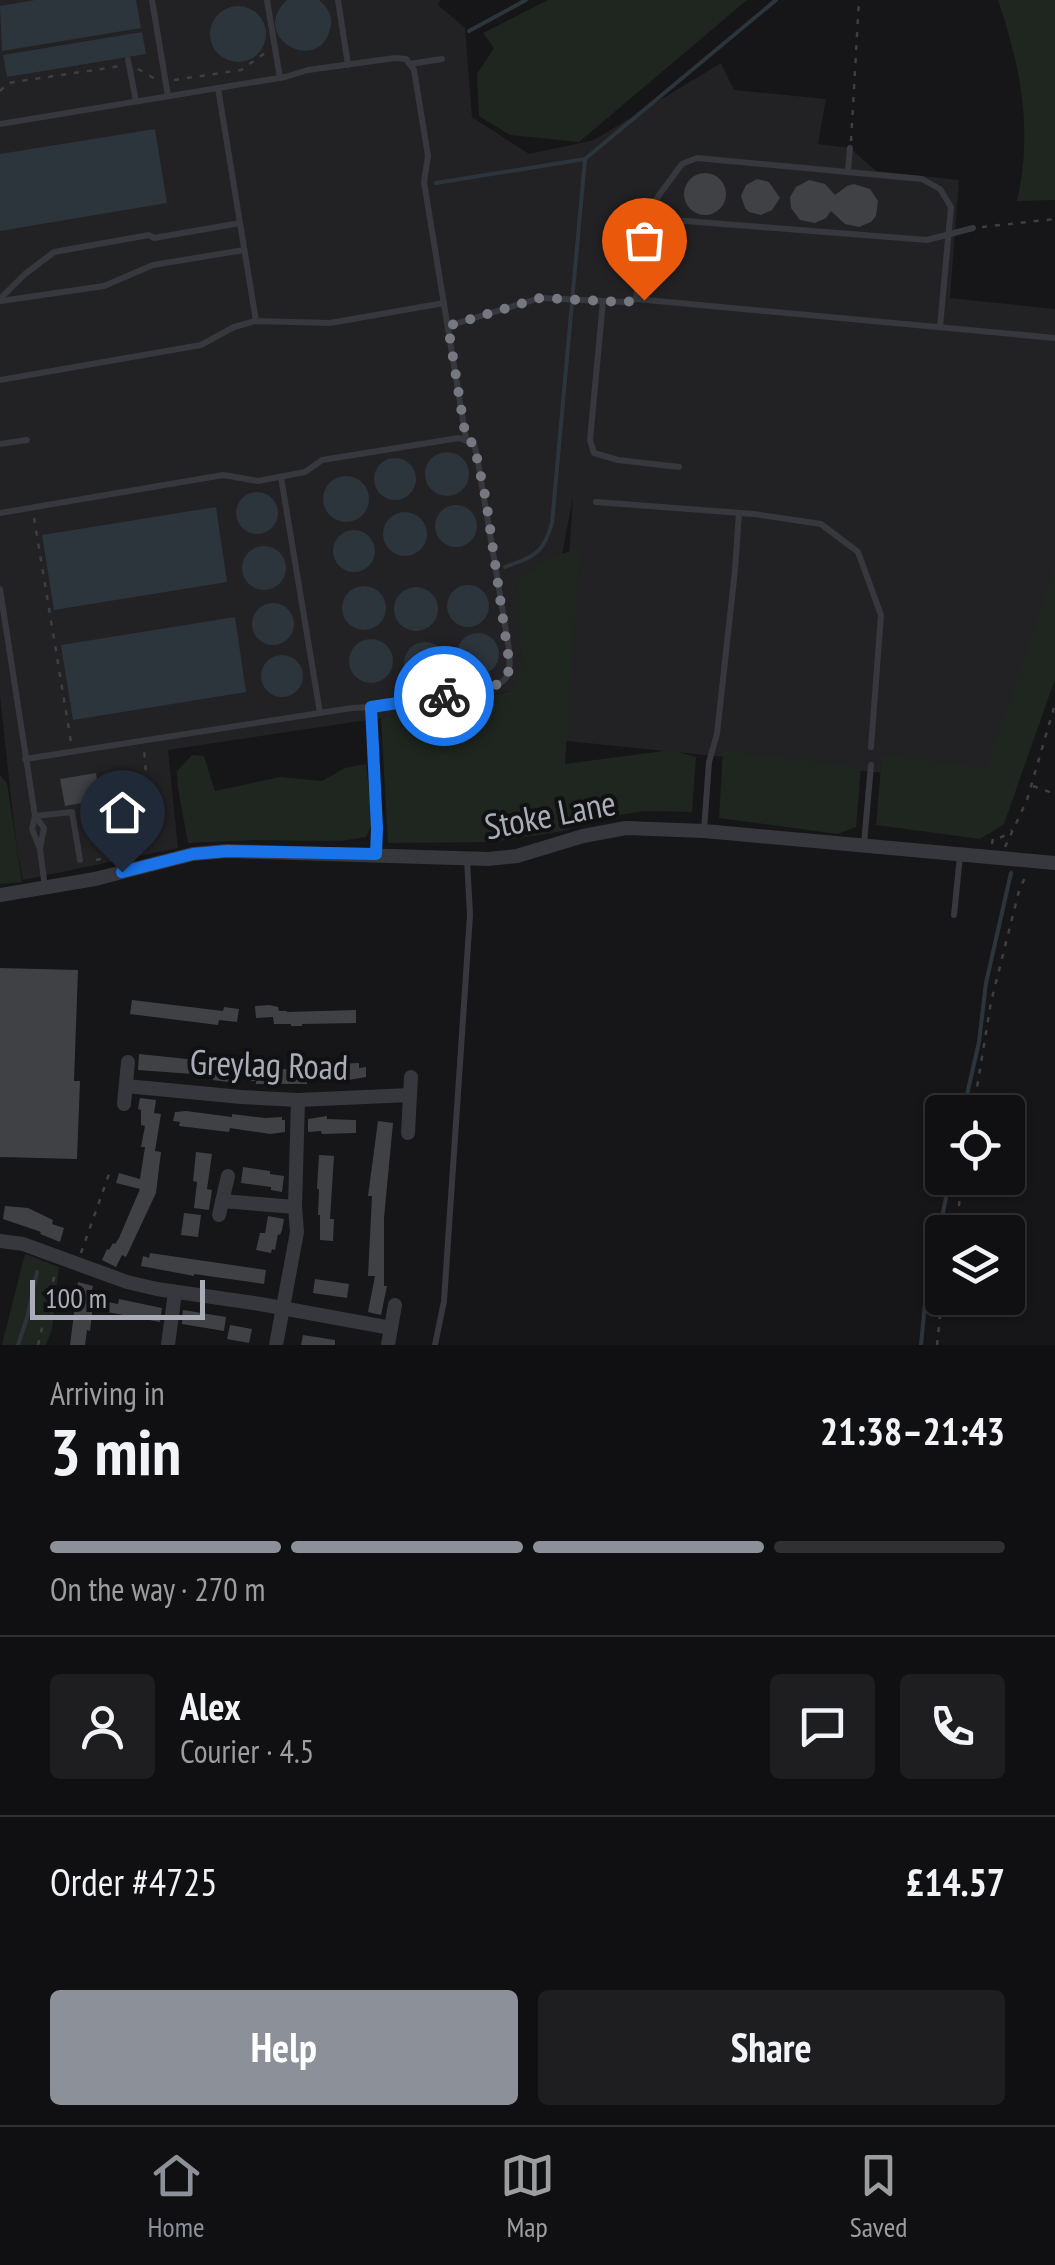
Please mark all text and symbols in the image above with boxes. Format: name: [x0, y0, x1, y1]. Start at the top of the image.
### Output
pin: [602, 198, 687, 301]
icon: bag: [617, 213, 672, 268]
courier: [394, 646, 494, 746]
icon: bike: [417, 669, 472, 724]
pin: [80, 770, 165, 873]
street label: Stoke Lane: [481, 779, 619, 849]
icon: home: [95, 785, 150, 840]
street label: Greylag Road: [189, 1038, 349, 1090]
map controls: [925, 1095, 1025, 1315]
button: locate: [925, 1095, 1025, 1195]
button: layers: [925, 1215, 1025, 1315]
scale bar: [30, 1275, 205, 1320]
text: 100 m: [45, 1279, 107, 1316]
text: Arriving in: [50, 1372, 165, 1414]
text: 21:38–21:43: [820, 1406, 1005, 1455]
text: 3 min: [50, 1409, 181, 1493]
text: On the way · 270 m: [50, 1568, 265, 1610]
button: person: [50, 1674, 155, 1779]
button: chat: [770, 1674, 875, 1779]
button: phone: [900, 1674, 1005, 1779]
text: Alex: [180, 1681, 241, 1730]
text: Courier · 4.5: [180, 1730, 314, 1772]
text: Order #4725: [50, 1857, 217, 1906]
text: £14.57: [906, 1857, 1005, 1906]
button: Help: [50, 1990, 518, 2105]
button: Share: [538, 1990, 1005, 2105]
tab: Home: [148, 2148, 204, 2245]
tab: Map: [500, 2148, 555, 2245]
tab: Saved: [850, 2148, 907, 2245]

